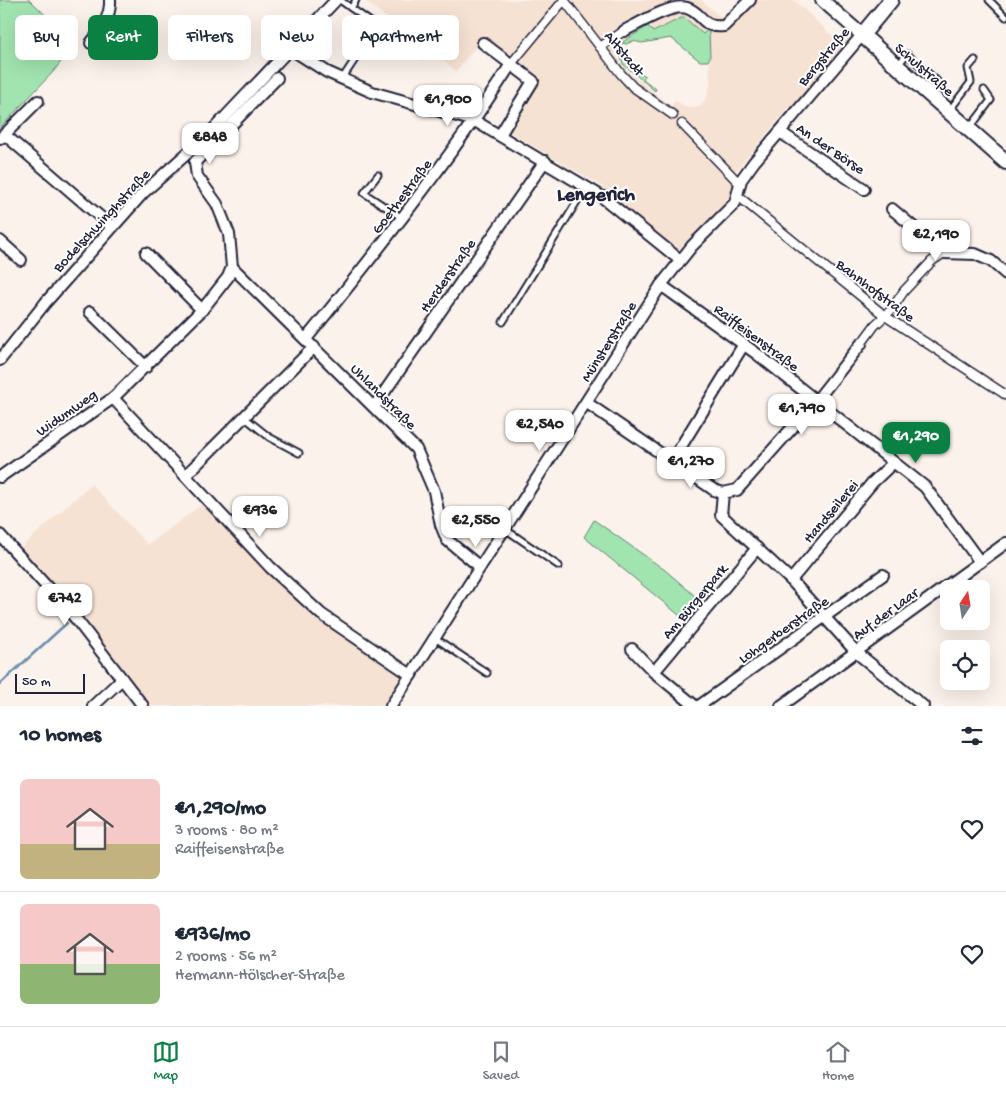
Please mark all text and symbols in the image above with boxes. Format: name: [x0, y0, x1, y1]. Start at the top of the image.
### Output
chip: Buy: [15, 15, 78, 60]
chip: Rent: [88, 15, 158, 60]
chip: Filters: [168, 15, 251, 60]
chip: New: [261, 15, 332, 60]
chip: Apartment: [342, 15, 459, 60]
street label: Bergstraße: [794, 24, 855, 91]
street label: Altstadt: [599, 28, 649, 82]
street label: Schulstraße: [890, 40, 957, 101]
pin: €1,900: [407, 84, 489, 127]
text: €1,900: [424, 91, 472, 110]
street label: An der Börse: [792, 120, 868, 179]
pin: €848: [180, 122, 240, 165]
text: €848: [193, 129, 227, 148]
street label: Goethestraße: [369, 156, 437, 238]
street label: Bodelschwinghstraße: [49, 166, 155, 277]
district label: Lengerich: [557, 185, 635, 208]
pin: €2,190: [895, 220, 977, 262]
text: €2,190: [913, 226, 959, 245]
street label: Herderstraße: [417, 236, 481, 316]
street label: Bahnhofstraße: [831, 256, 918, 327]
street label: Münsterstraße: [578, 298, 642, 386]
street label: Raiffeisenstraße: [710, 301, 802, 377]
street label: Uhlandstraße: [346, 361, 420, 435]
street label: Widumweg: [33, 386, 101, 441]
pin: €1,790: [761, 394, 843, 436]
text: €1,790: [779, 400, 825, 419]
pin: €2,540: [499, 410, 581, 452]
text: €2,540: [516, 416, 564, 435]
pin: €1,290: [875, 422, 957, 464]
text: €1,290: [893, 428, 939, 447]
pin: €1,270: [650, 446, 732, 489]
text: €1,270: [668, 453, 714, 472]
street label: Handseilerei: [800, 477, 863, 547]
pin: €936: [230, 496, 290, 538]
text: €936: [243, 502, 277, 521]
pin: €2,550: [435, 506, 517, 548]
text: €2,550: [452, 512, 500, 531]
street label: Am Bürgerpark: [659, 560, 733, 643]
north arrow: [940, 580, 990, 630]
map controls: [940, 580, 990, 690]
pin: €742: [35, 584, 95, 626]
street label: Auf der Laar: [850, 584, 924, 644]
text: €742: [48, 590, 82, 609]
street label: Lohgerberstraße: [736, 593, 833, 668]
button: locate: [940, 640, 990, 690]
scale bar: [15, 671, 85, 694]
text: 50 m: [22, 674, 51, 691]
icon: filters: [958, 722, 986, 750]
text: 10 homes: [20, 724, 101, 749]
text: €1,290/mo: [175, 797, 266, 822]
icon: home: [60, 799, 120, 859]
icon: heart: [958, 815, 986, 843]
text: 3 rooms · 80 m²: [175, 822, 279, 841]
text: Raiffeisenstraße: [175, 841, 284, 860]
text: €936/mo: [175, 923, 250, 948]
icon: home: [60, 924, 120, 984]
icon: heart: [958, 940, 986, 968]
text: 2 rooms · 56 m²: [175, 948, 277, 967]
text: Hermann-Hölscher-Straße: [175, 967, 345, 986]
tab: Map: [152, 1038, 180, 1085]
tab: Saved: [483, 1038, 519, 1085]
tab: Home: [822, 1038, 854, 1085]

